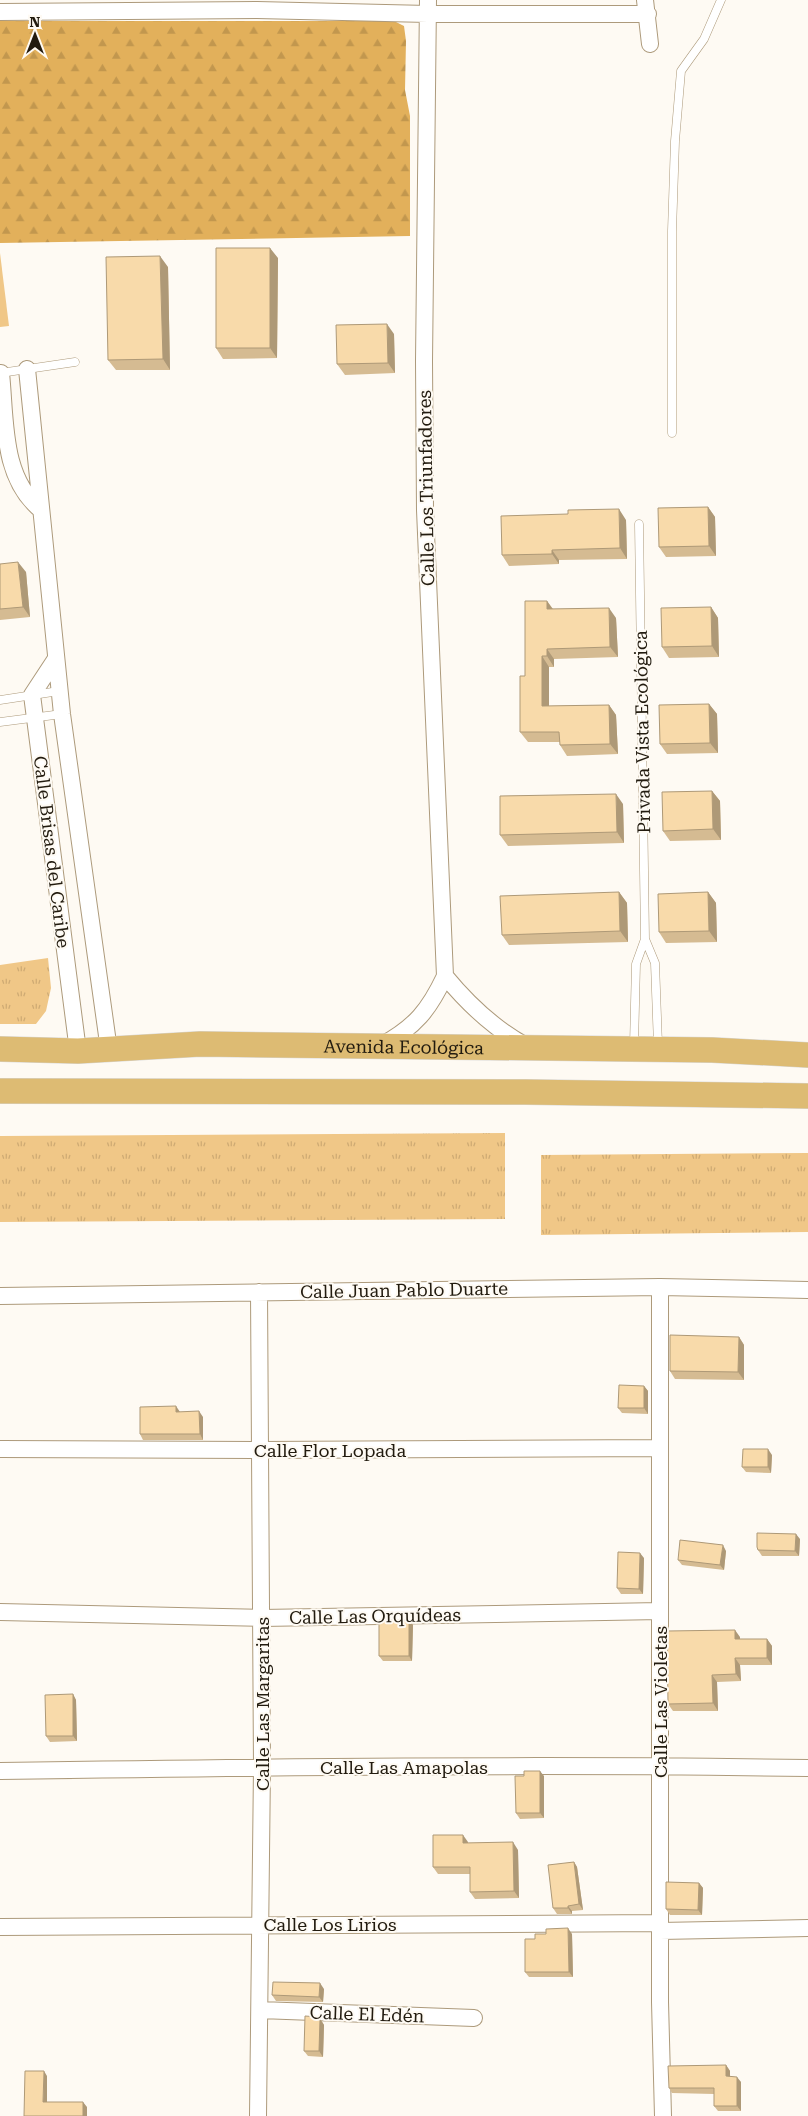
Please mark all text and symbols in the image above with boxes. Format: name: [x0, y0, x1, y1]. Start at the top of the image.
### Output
north arrow: [10, 10, 60, 60]
text: N: [30, 14, 41, 30]
street label: Calle Los Triunfadores: [414, 390, 438, 586]
street label: Privada Vista Ecológica: [630, 630, 654, 834]
street label: Calle Brisas del Caribe: [30, 755, 74, 949]
street label: Avenida Ecológica: [323, 1035, 484, 1058]
street label: Calle Juan Pablo Duarte: [300, 1278, 508, 1302]
street label: Calle Flor Lopada: [254, 1440, 406, 1461]
street label: Calle Las Orquídeas: [289, 1604, 461, 1628]
street label: Calle Las Margaritas: [252, 1617, 273, 1791]
street label: Calle Las Violetas: [650, 1626, 671, 1778]
street label: Calle Las Amapolas: [320, 1757, 488, 1778]
street label: Calle Los Lirios: [263, 1914, 397, 1935]
street label: Calle El Edén: [309, 2002, 425, 2027]

